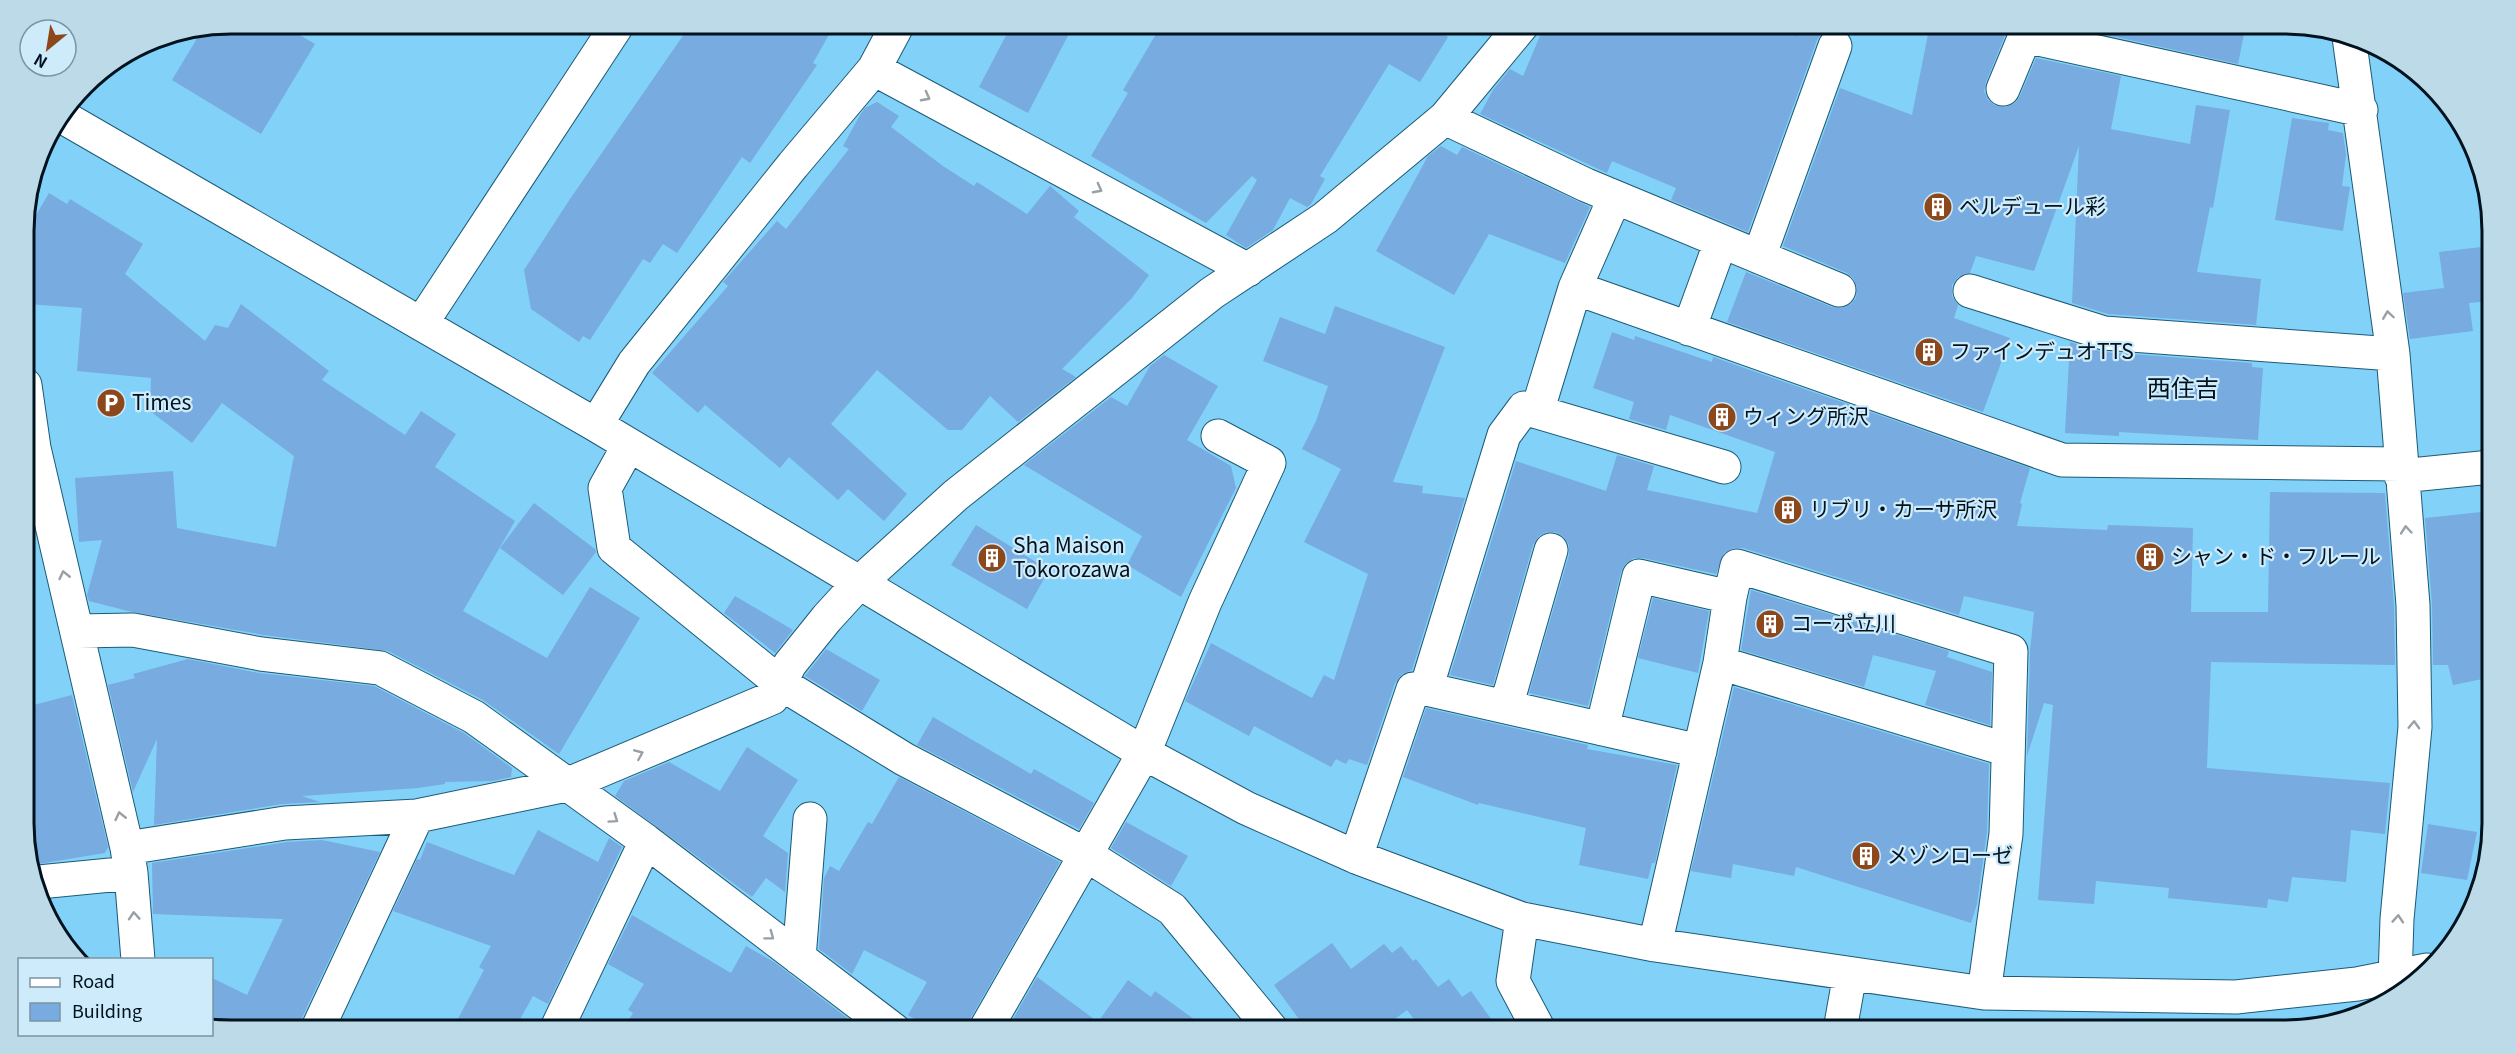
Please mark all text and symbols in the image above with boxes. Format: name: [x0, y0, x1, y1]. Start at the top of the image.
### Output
north arrow: [18, 18, 78, 78]
text: N: [29, 48, 51, 75]
one-way arrow: [920, 90, 930, 101]
one-way arrow: [1091, 182, 1102, 193]
place label: ベルデュール彩: [1959, 190, 2106, 220]
building icon: ベルデュール彩: [1922, 191, 1954, 223]
one-way arrow: [2382, 310, 2394, 320]
place label: ファインデュオTTS: [1950, 335, 2134, 365]
building icon: ファインデュオTTS: [1913, 336, 1945, 368]
district label: 西住吉: [2147, 369, 2219, 404]
place label: Times: [132, 386, 191, 416]
parking icon: Times: [95, 387, 127, 419]
place label: ウィング所沢: [1743, 400, 1869, 430]
building icon: ウィング所沢: [1706, 401, 1738, 433]
place label: リブリ・カーサ所沢: [1809, 493, 1998, 523]
building icon: リブリ・カーサ所沢: [1772, 494, 1804, 526]
one-way arrow: [2400, 526, 2413, 535]
place label: Sha Maison Tokorozawa: [1013, 529, 1131, 583]
place label: シャン・ド・フルール: [2171, 540, 2381, 570]
building icon: シャン・ド・フルール: [2134, 541, 2166, 573]
building icon: Sha Maison Tokorozawa: [976, 542, 1008, 574]
one-way arrow: [59, 570, 72, 580]
place label: コーポ立川: [1791, 607, 1896, 637]
building icon: コーポ立川: [1754, 608, 1786, 640]
one-way arrow: [2408, 720, 2420, 729]
one-way arrow: [633, 750, 644, 762]
one-way arrow: [114, 811, 127, 821]
one-way arrow: [607, 812, 618, 823]
place label: メゾンローゼ: [1887, 839, 2013, 869]
building icon: メゾンローゼ: [1850, 840, 1882, 872]
one-way arrow: [128, 912, 141, 921]
one-way arrow: [2391, 915, 2404, 924]
one-way arrow: [763, 928, 774, 939]
legend: [18, 958, 213, 1036]
text: Road: [72, 967, 115, 993]
text: Building: [72, 997, 142, 1023]

